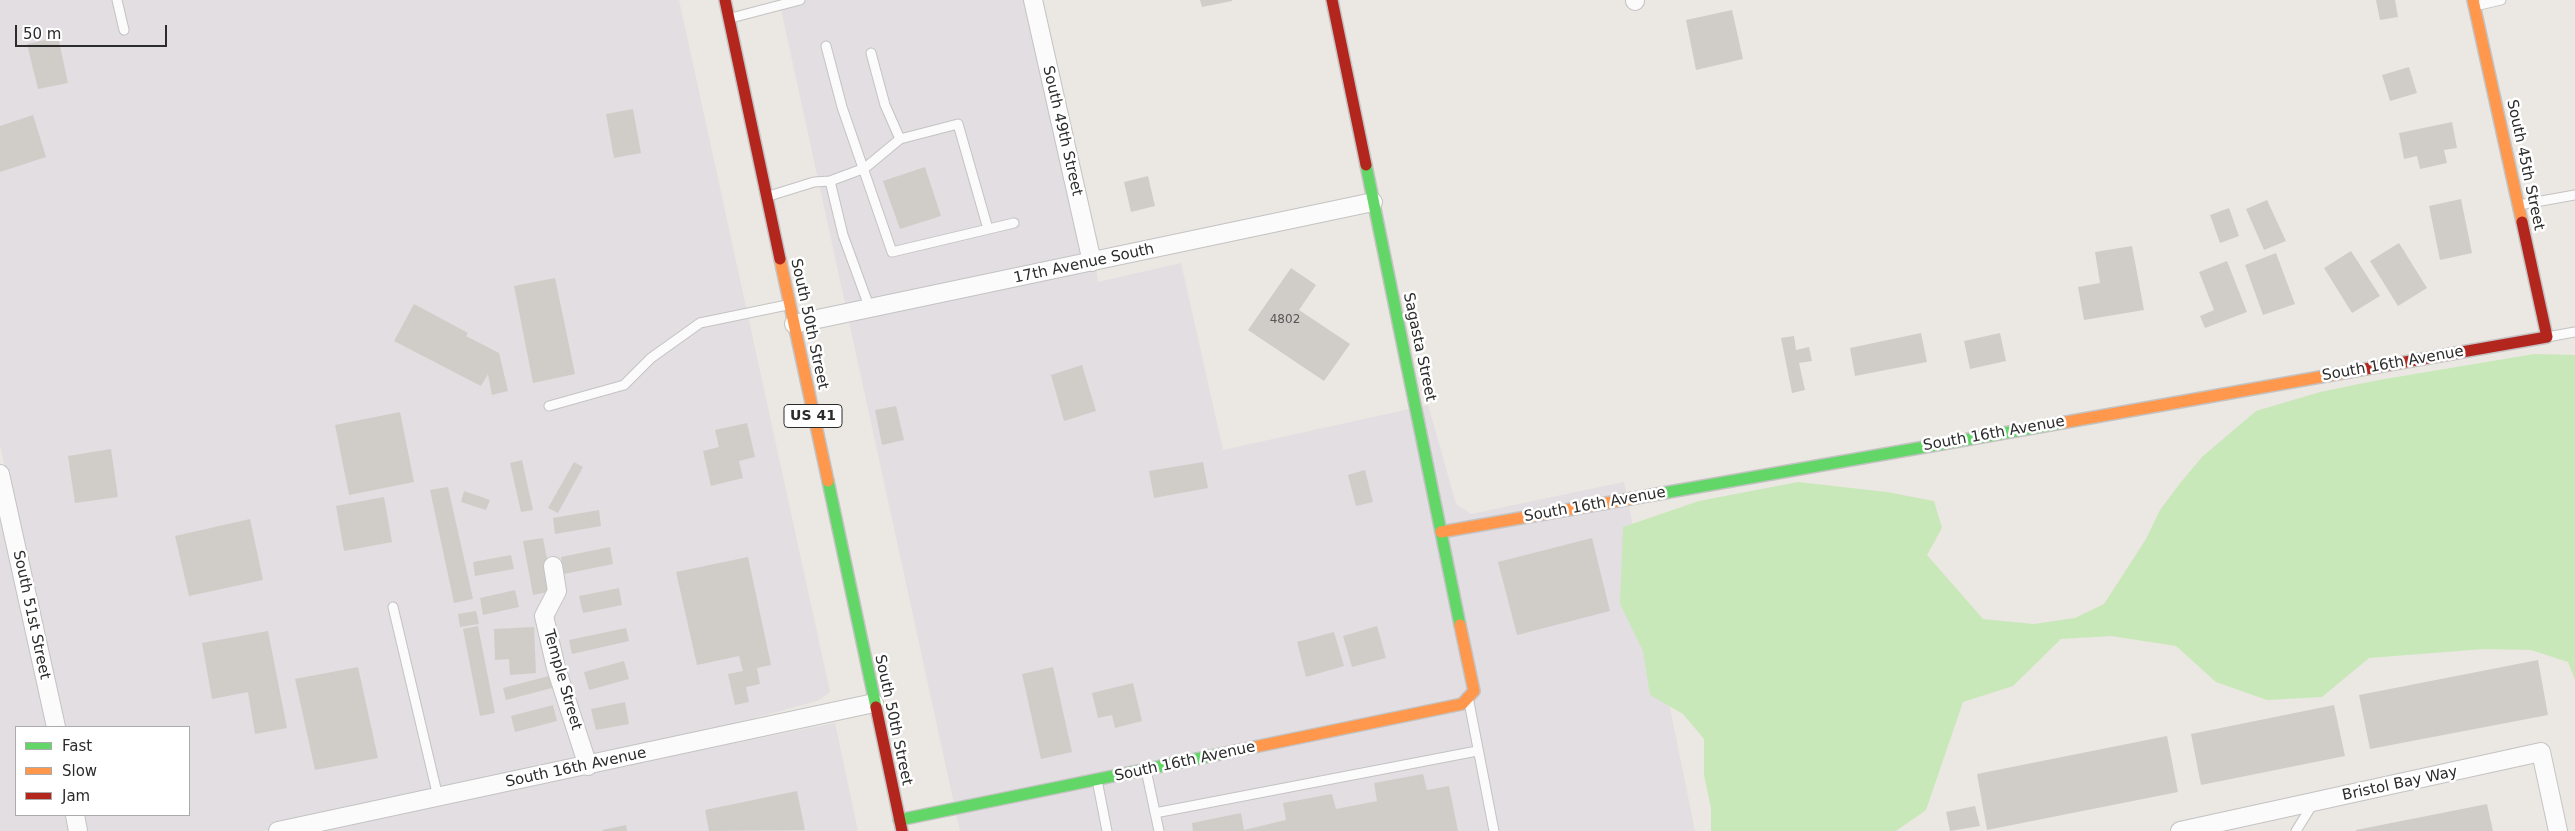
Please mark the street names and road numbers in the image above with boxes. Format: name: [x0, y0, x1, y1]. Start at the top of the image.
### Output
street label: South 49th Street: [1038, 64, 1086, 198]
street label: South 45th Street: [2502, 98, 2548, 232]
street label: 17th Avenue South: [1012, 240, 1156, 288]
street label: South 50th Street: [786, 257, 832, 391]
street label: Sagasta Street: [1399, 291, 1439, 403]
street label: South 16th Avenue: [2321, 343, 2465, 385]
road number: US 41: [784, 404, 842, 428]
street label: South 16th Avenue: [1922, 413, 2066, 455]
street label: South 16th Avenue: [1523, 484, 1667, 526]
street label: South 51st Street: [9, 549, 53, 681]
street label: Temple Street: [539, 628, 585, 732]
street label: South 50th Street: [870, 653, 916, 787]
street label: South 16th Avenue: [1113, 738, 1257, 786]
street label: South 16th Avenue: [504, 744, 648, 792]
street label: Bristol Bay Way: [2341, 763, 2459, 805]

